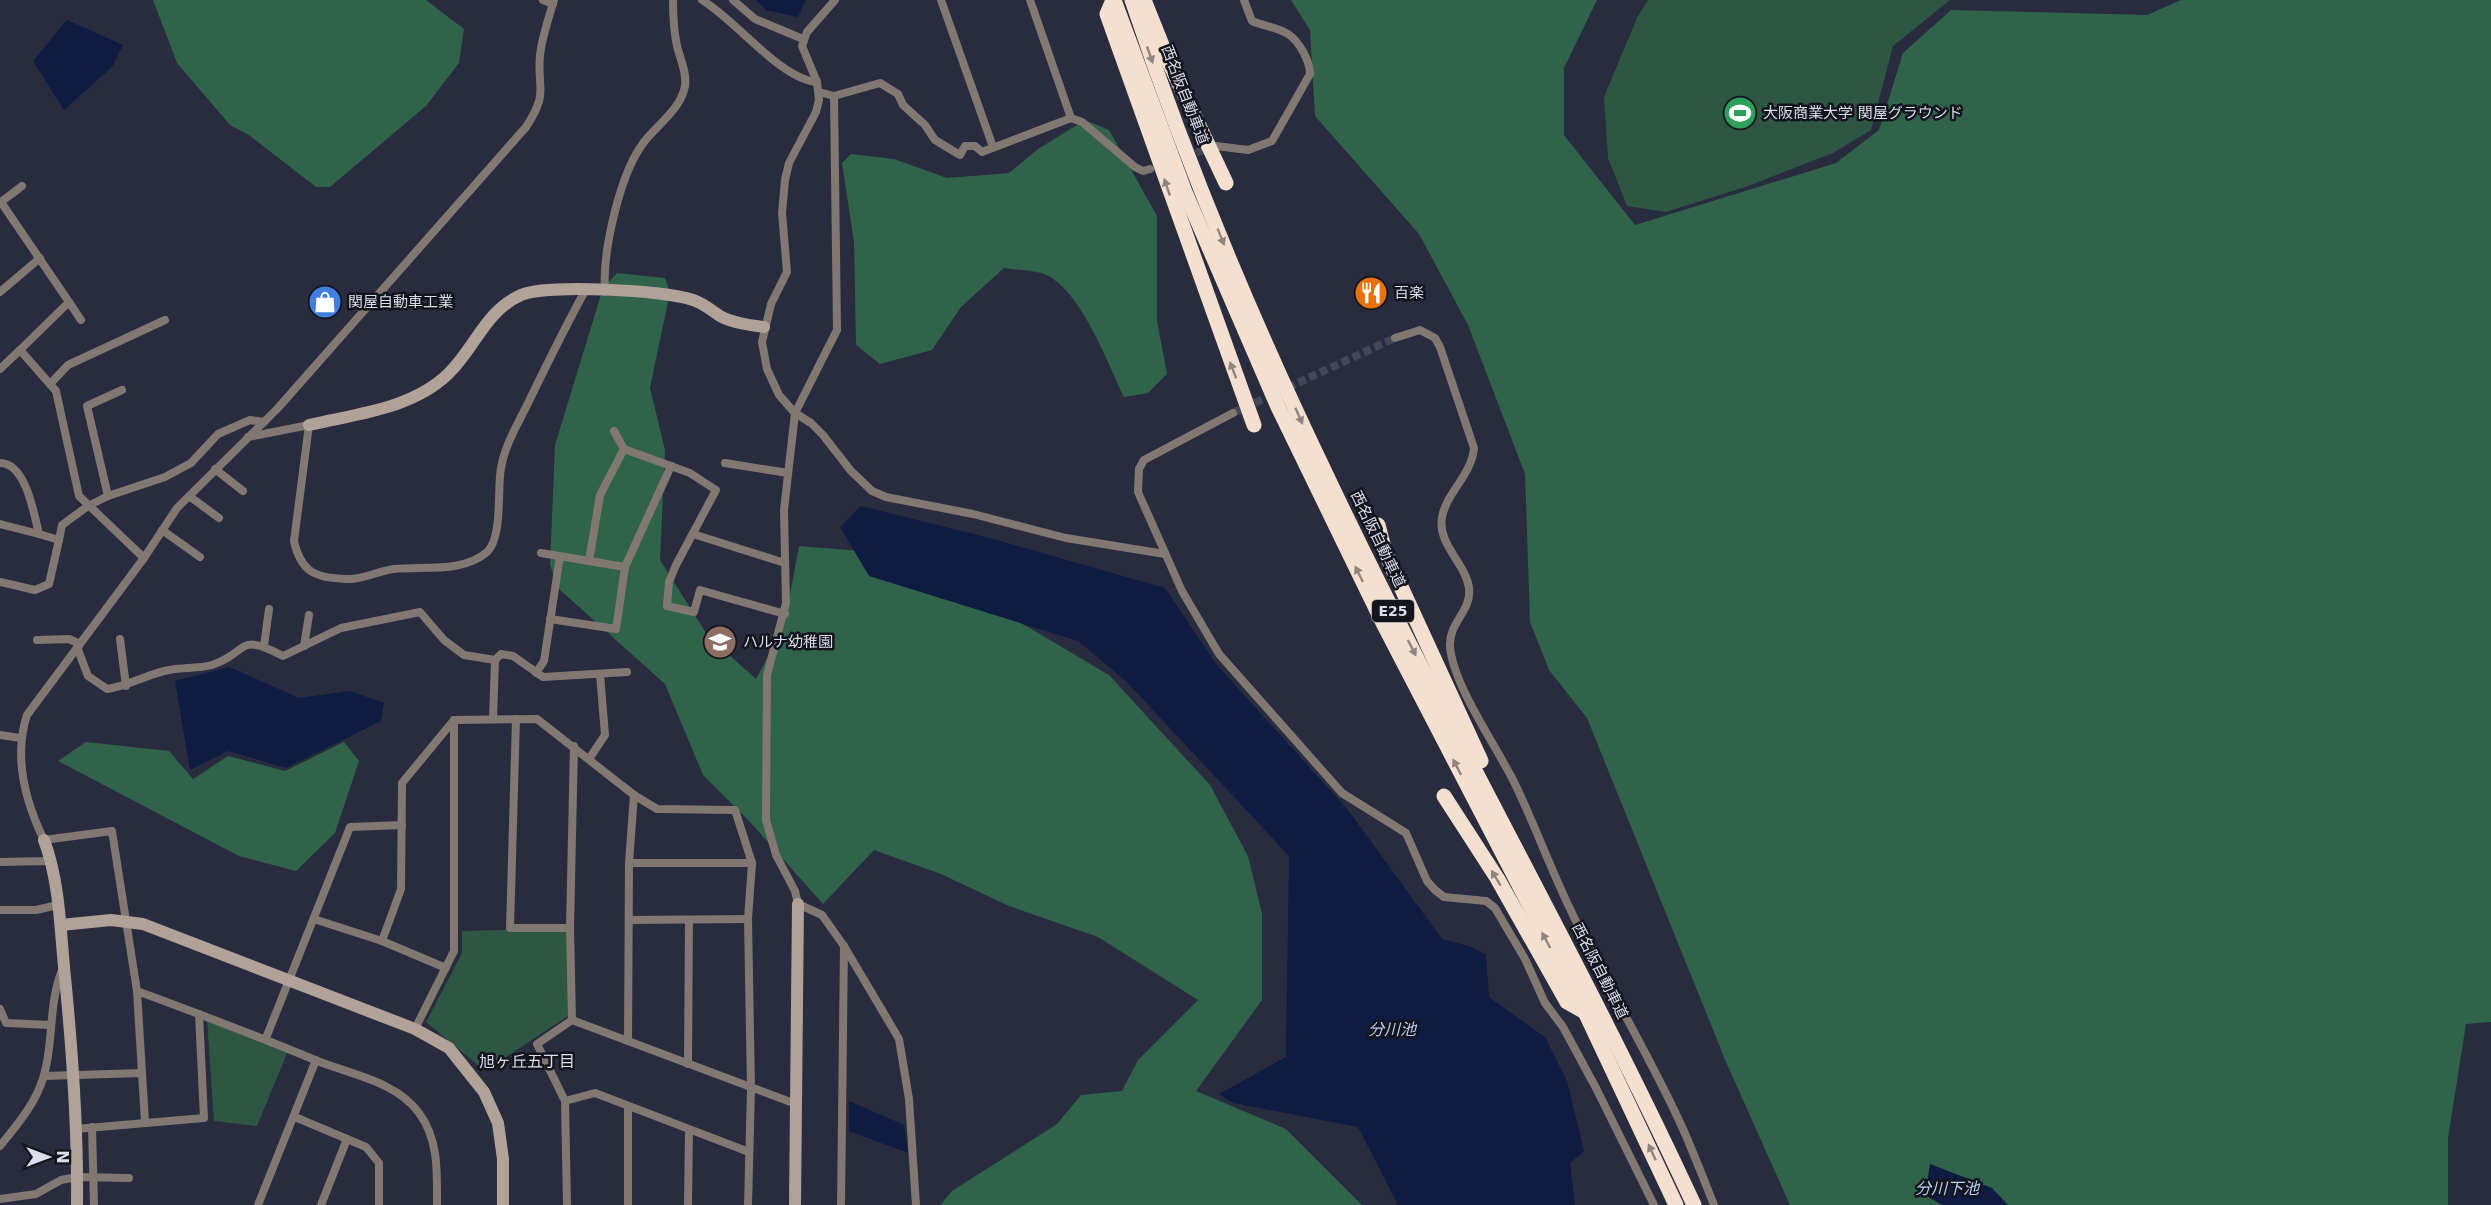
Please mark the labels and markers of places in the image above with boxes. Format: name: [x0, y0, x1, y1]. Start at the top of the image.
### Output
sports icon: 大阪商業大学 関屋グラウンド: [1722, 95, 1758, 131]
place label: 大阪商業大学 関屋グラウンド: [1763, 104, 1963, 122]
restaurant icon: 百楽: [1353, 275, 1389, 311]
shop icon: 関屋自動車工業: [307, 284, 343, 320]
place label: 百楽: [1394, 284, 1424, 302]
place label: 関屋自動車工業: [348, 293, 453, 311]
school or university icon: ハルナ幼稚園: [702, 624, 738, 660]
place label: ハルナ幼稚園: [743, 633, 833, 651]

